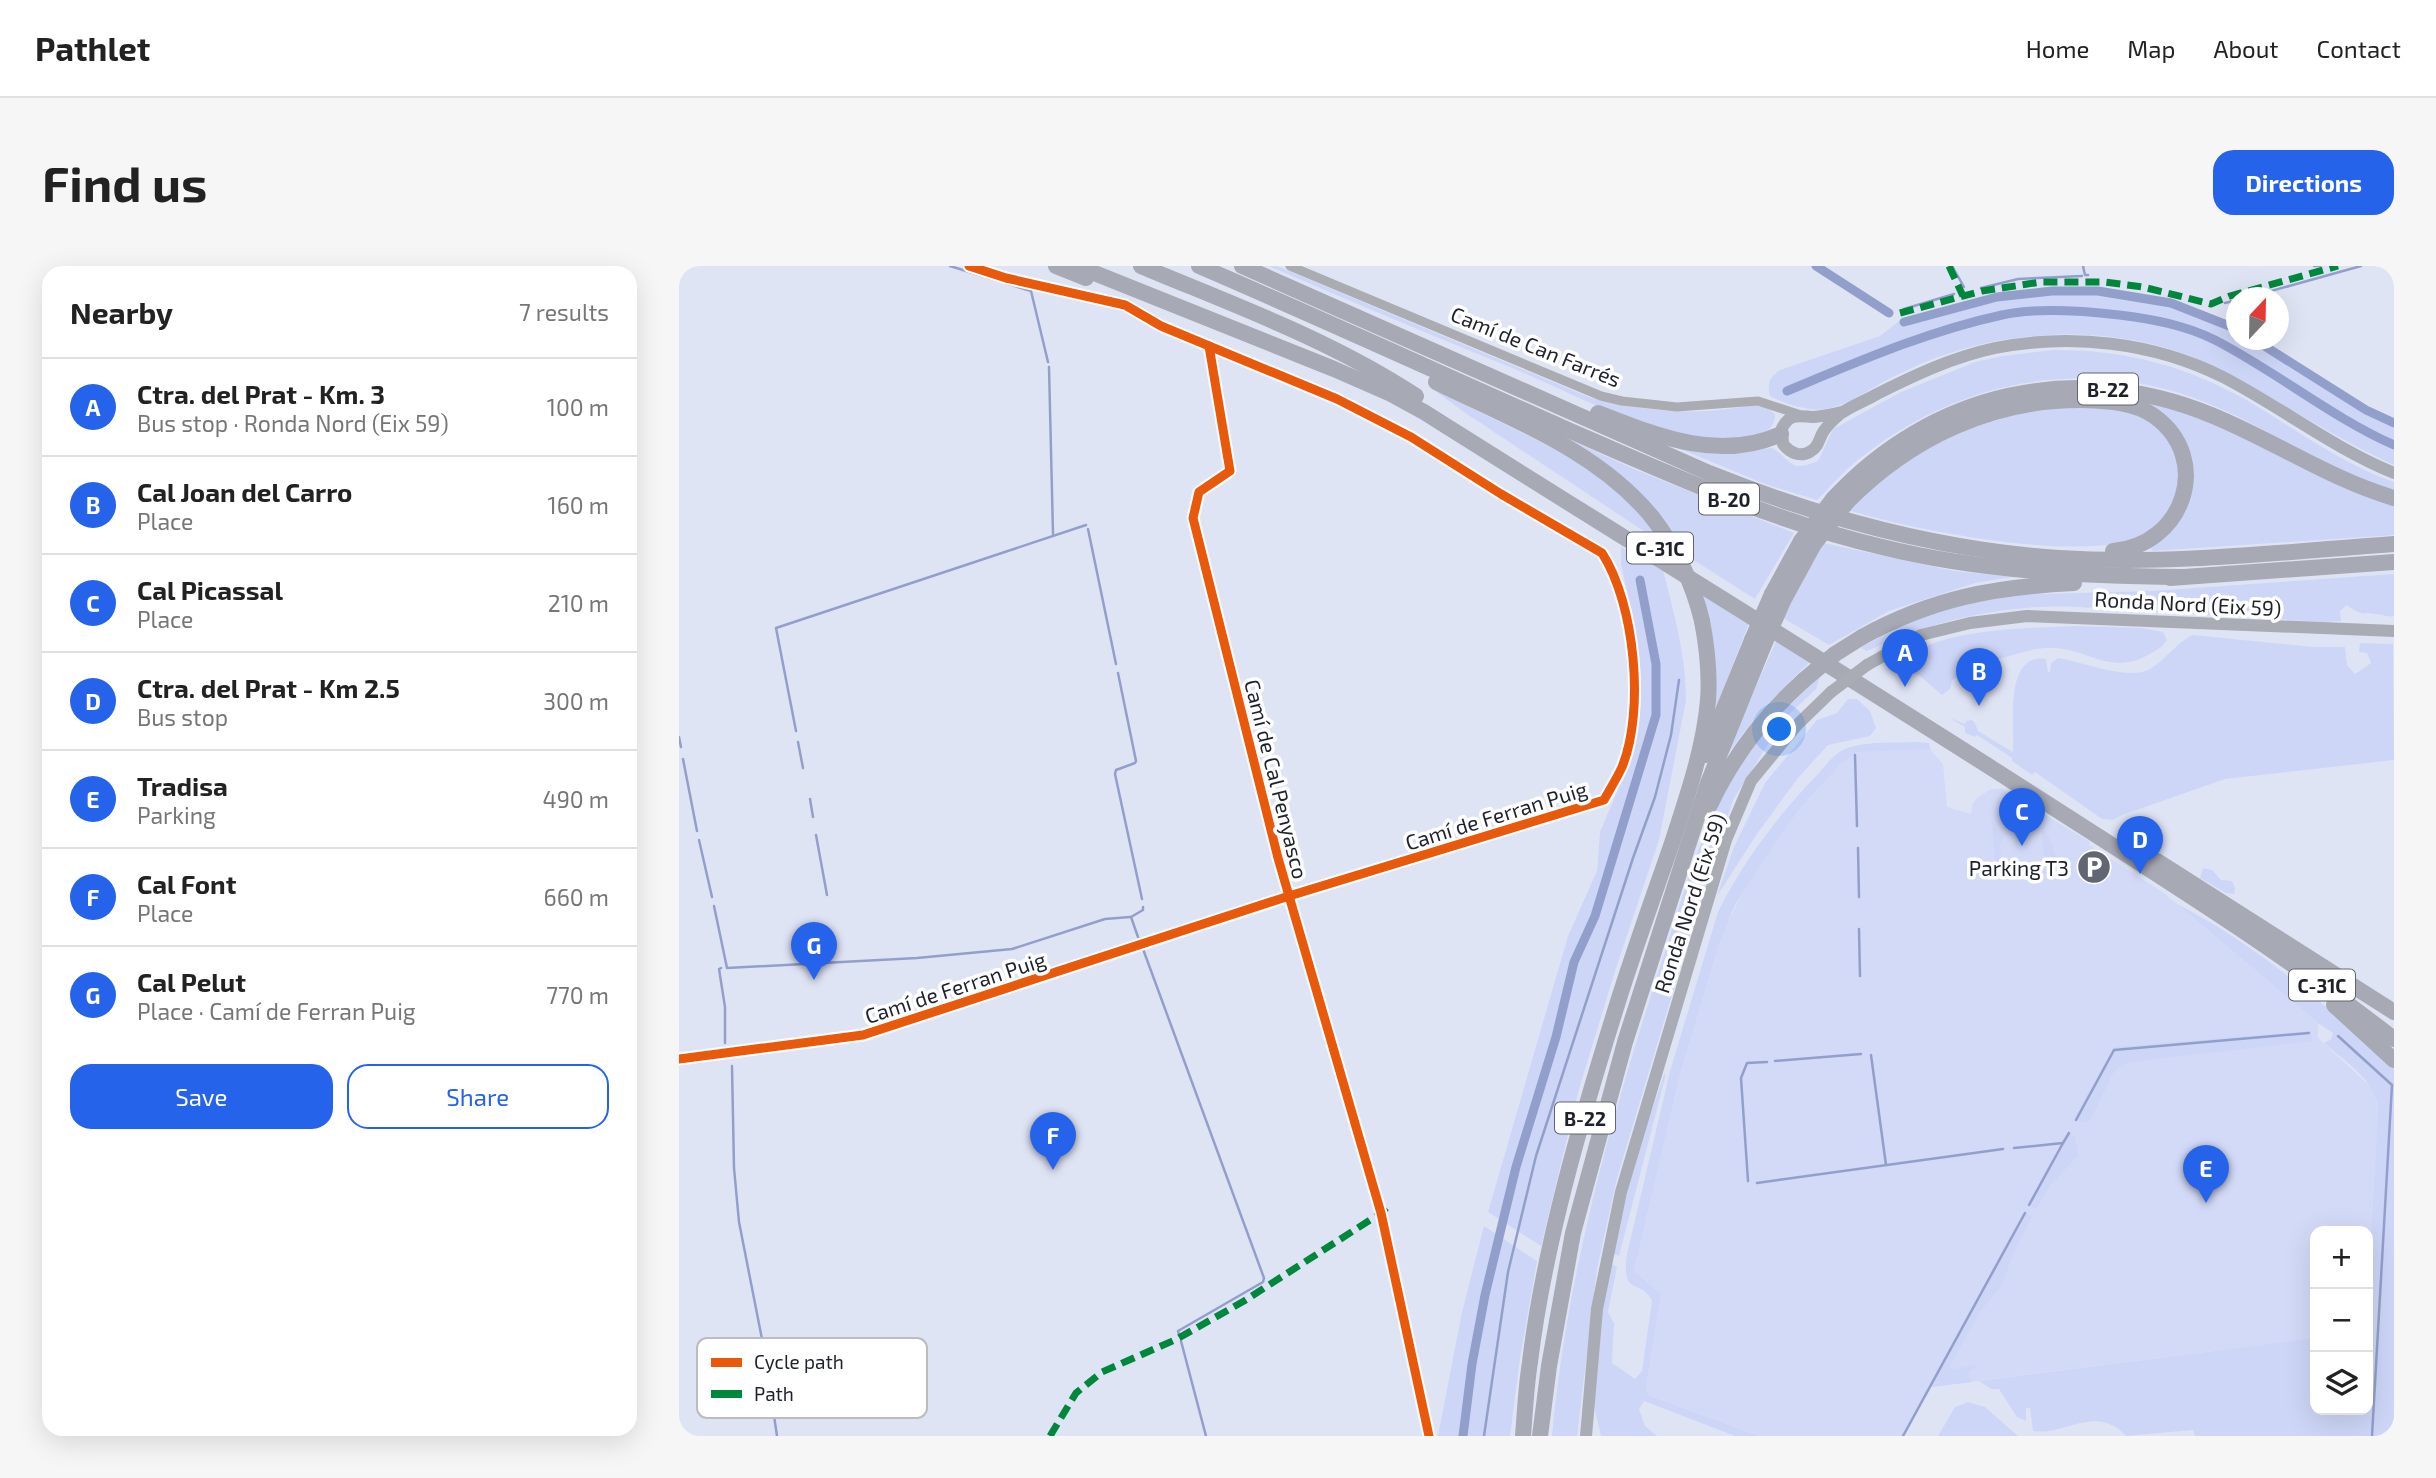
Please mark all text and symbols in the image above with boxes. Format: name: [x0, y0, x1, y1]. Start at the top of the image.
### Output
text: Pathlet: [35, 28, 150, 68]
text: Home: [2026, 34, 2089, 63]
text: Map: [2127, 34, 2175, 63]
text: About: [2213, 34, 2279, 63]
text: Contact: [2317, 34, 2401, 63]
button: Directions: [2213, 150, 2394, 215]
text: Find us: [42, 153, 207, 212]
north arrow: [2226, 287, 2289, 350]
text: Nearby: [70, 294, 173, 330]
text: 7 results: [519, 298, 609, 326]
street label: Camí de Can Farrés: [1447, 300, 1625, 392]
road number: B-22: [2078, 374, 2138, 405]
text: Ctra. del Prat - Km. 3: [137, 378, 385, 409]
text: A: [85, 393, 101, 421]
text: 100 m: [547, 393, 609, 421]
text: Bus stop · Ronda Nord (Eix 59): [137, 409, 449, 437]
text: Cal Joan del Carro: [137, 476, 352, 507]
road number: B-20: [1699, 484, 1759, 514]
text: B: [86, 491, 100, 519]
text: 160 m: [548, 491, 609, 519]
text: Place: [137, 507, 193, 535]
road number: C-31C: [1627, 532, 1693, 564]
text: Cal Picassal: [137, 574, 283, 605]
street label: Ronda Nord (Eix 59): [2094, 586, 2282, 620]
text: C: [86, 589, 100, 617]
text: 210 m: [548, 589, 609, 617]
text: Place: [137, 605, 193, 633]
pin: A: [1882, 629, 1928, 687]
pin: B: [1956, 648, 2002, 706]
text: Ctra. del Prat - Km 2.5: [137, 672, 400, 703]
street label: Camí de Cal Penyasco: [1240, 677, 1314, 881]
text: D: [85, 687, 101, 715]
text: 300 m: [543, 687, 609, 715]
text: Bus stop: [137, 703, 228, 731]
your location: [1762, 712, 1796, 746]
text: Tradisa: [137, 770, 228, 801]
street label: Camí de Ferran Puig: [1402, 775, 1590, 855]
text: E: [86, 785, 100, 813]
text: 490 m: [543, 785, 609, 813]
pin: C: [1999, 788, 2045, 846]
text: Parking: [137, 801, 216, 829]
street label: Ronda Nord (Eix 59): [1648, 810, 1730, 996]
pin: D: [2117, 816, 2163, 874]
parking icon: Parking T3: [2075, 848, 2113, 886]
place label: Parking T3: [1969, 855, 2069, 880]
text: Cal Font: [137, 868, 236, 899]
text: F: [87, 883, 99, 911]
text: 660 m: [544, 883, 609, 911]
text: Place: [137, 899, 193, 927]
pin: G: [791, 922, 837, 980]
street label: Camí de Ferran Puig: [861, 946, 1049, 1028]
text: Cal Pelut: [137, 966, 246, 997]
road number: C-31C: [2289, 970, 2355, 1000]
text: G: [86, 981, 100, 1009]
text: 770 m: [546, 981, 609, 1009]
text: Place · Camí de Ferran Puig: [137, 997, 416, 1025]
button: Save: [70, 1064, 333, 1129]
button: Share: [347, 1064, 609, 1129]
road number: B-22: [1555, 1102, 1615, 1133]
pin: F: [1030, 1112, 1076, 1170]
pin: E: [2183, 1145, 2229, 1203]
map controls: [2310, 1226, 2373, 1415]
button: +: [2310, 1226, 2373, 1289]
button: −: [2310, 1289, 2373, 1352]
legend: [697, 1338, 927, 1418]
text: Cycle path: [754, 1350, 844, 1373]
button: layers: [2310, 1352, 2373, 1415]
text: Path: [754, 1382, 794, 1405]

